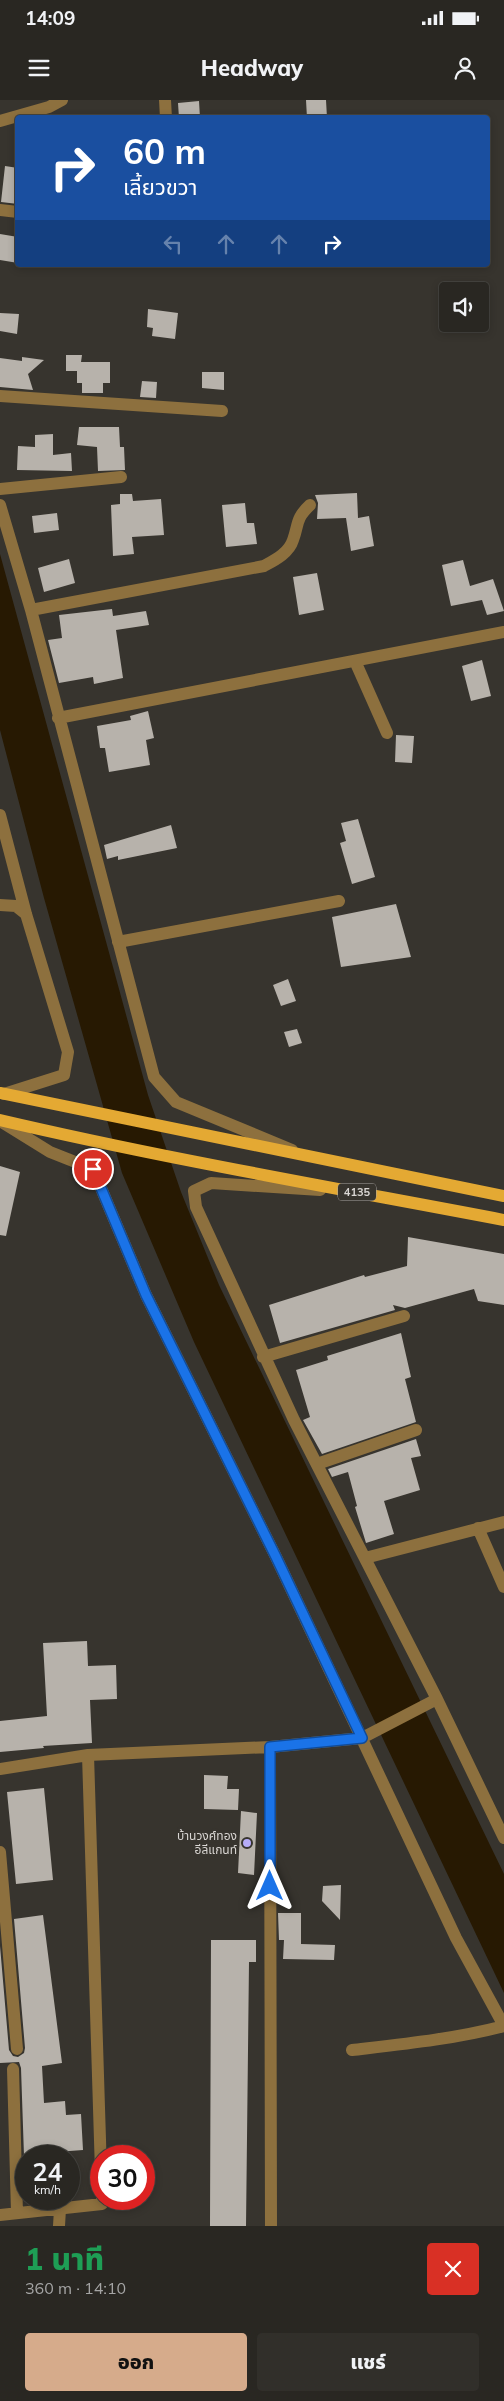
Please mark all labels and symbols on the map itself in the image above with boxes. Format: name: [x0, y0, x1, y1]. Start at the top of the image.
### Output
pin: [72, 1148, 114, 1190]
road number: 4135: [338, 1184, 376, 1200]
place label: บ้านวงศ์ทอง อีลีแกนท์: [177, 1828, 237, 1857]
marker: บ้านวงศ์ทอง อีลีแกนท์: [241, 1837, 253, 1849]
position arrow: [243, 1859, 295, 1911]
speed limit sign: 30: [90, 2145, 155, 2210]

